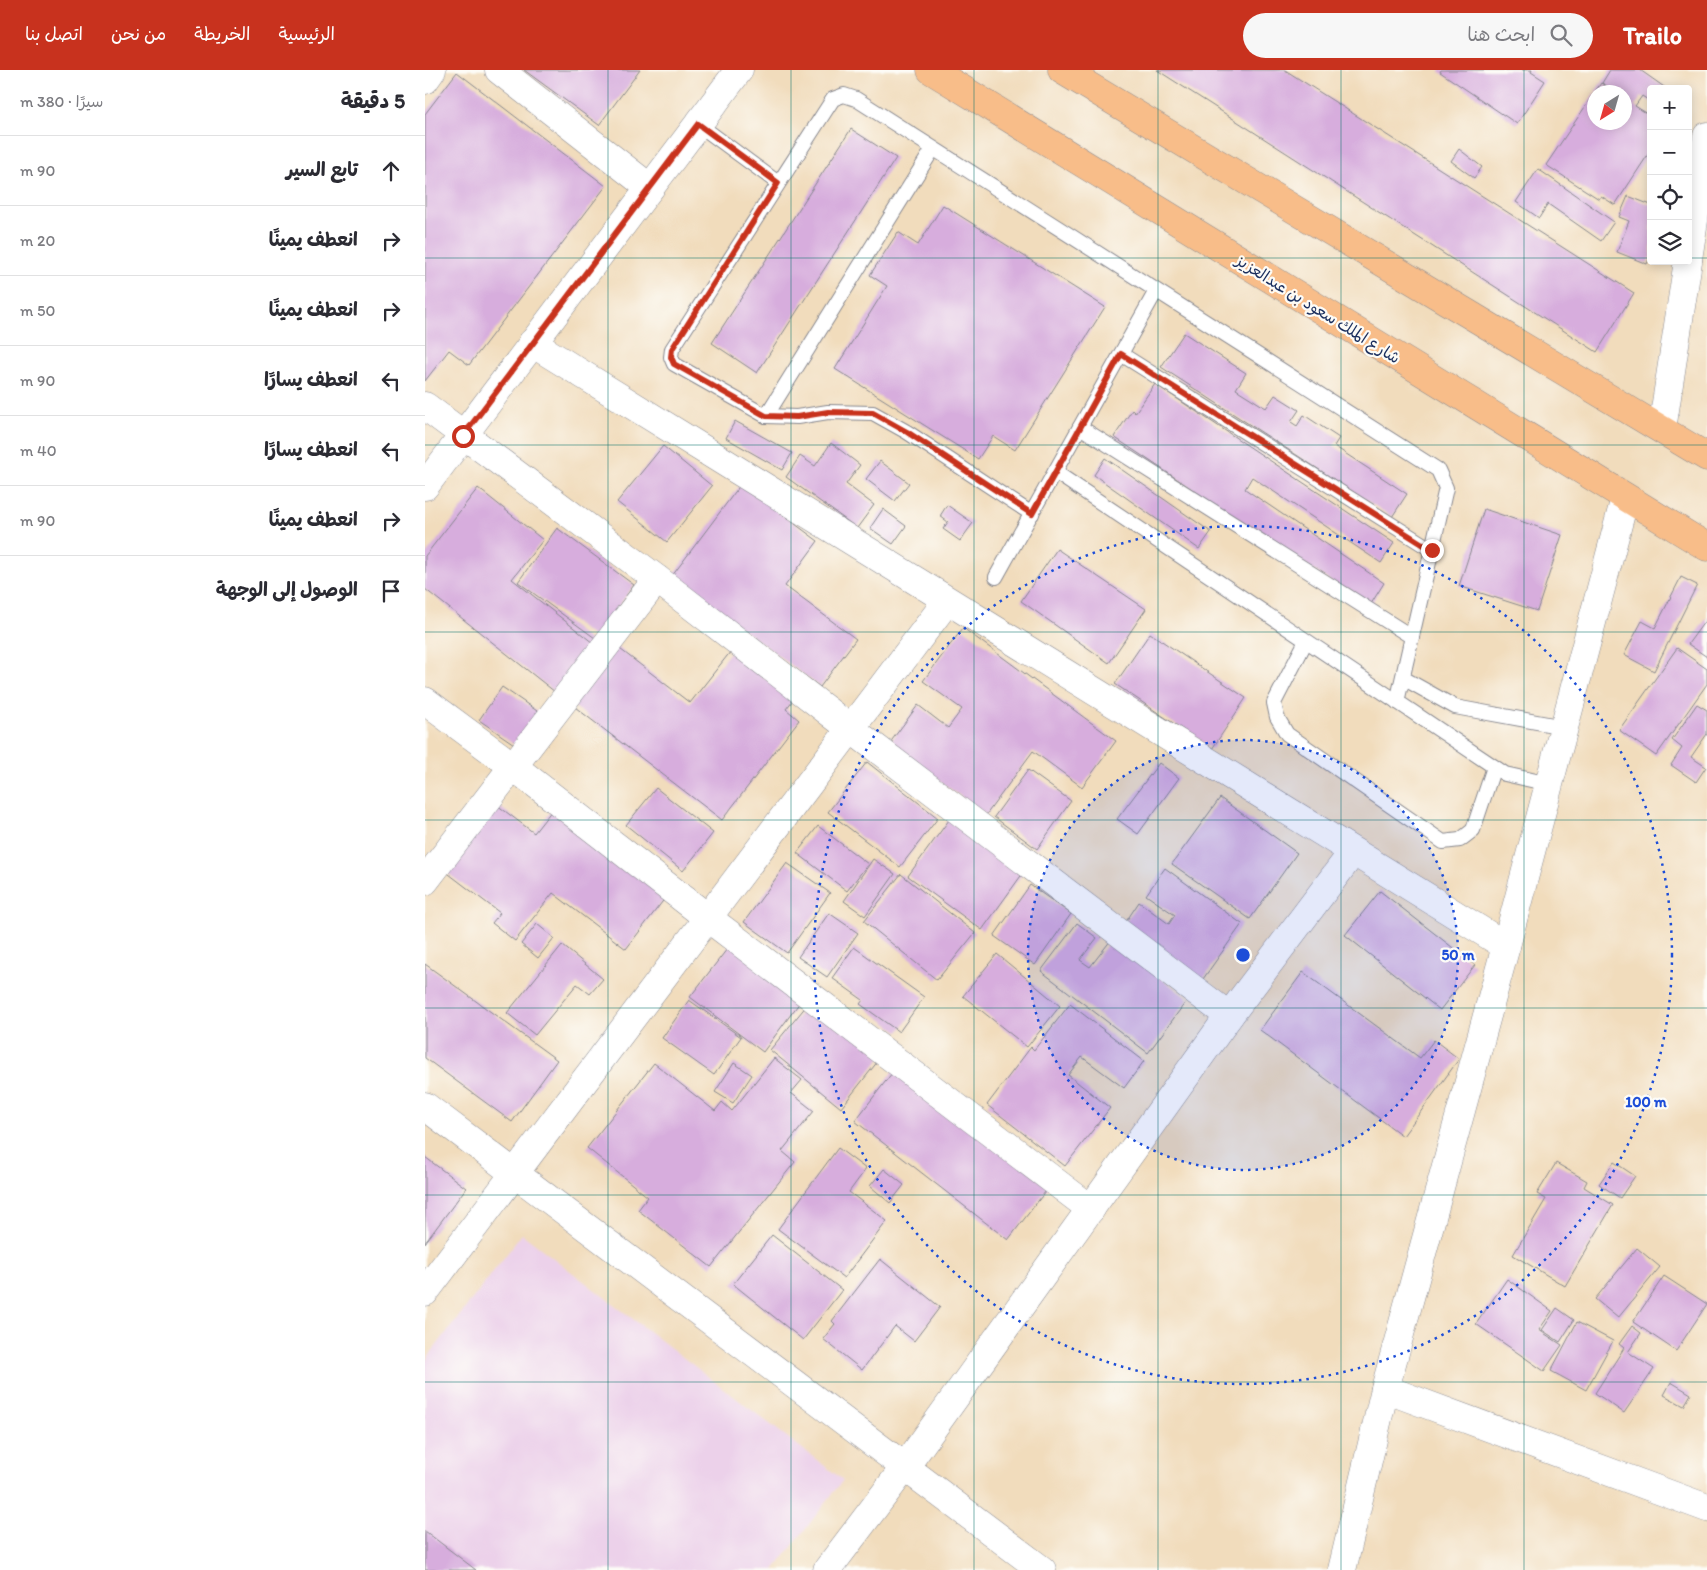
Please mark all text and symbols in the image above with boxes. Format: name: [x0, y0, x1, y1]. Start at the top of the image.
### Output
search box: [1243, 13, 1593, 58]
icon: search: [1547, 21, 1575, 49]
text: Trailo: [1623, 21, 1682, 50]
text: اتصل بنا: [25, 23, 83, 45]
text: من نحن: [111, 23, 166, 45]
text: الخريطة: [194, 23, 251, 45]
text: الرئيسية: [279, 23, 335, 45]
text: ابحث هنا: [1467, 23, 1535, 46]
north arrow: [1587, 85, 1632, 130]
map controls: [1647, 85, 1692, 265]
button: +: [1647, 85, 1692, 130]
text: 5 دقيقة: [341, 88, 405, 113]
text: سيرًا · 380 m: [20, 92, 103, 111]
button: −: [1647, 130, 1692, 175]
icon: ahead: [377, 157, 405, 185]
text: تابع السير: [286, 158, 358, 181]
text: 90 m: [20, 161, 55, 180]
button: locate: [1647, 175, 1692, 220]
button: layers: [1647, 220, 1692, 265]
icon: right: [377, 227, 405, 255]
text: انعطف يمينًا: [269, 228, 358, 251]
text: 20 m: [20, 231, 55, 250]
street label: شارع الملك سعود بن عبدالعزيز: [1230, 250, 1404, 369]
icon: right: [377, 297, 405, 325]
text: انعطف يمينًا: [269, 298, 358, 321]
text: 50 m: [20, 301, 55, 320]
icon: left: [377, 367, 405, 395]
text: انعطف يسارًا: [264, 368, 358, 391]
text: 90 m: [20, 371, 55, 390]
route start: [452, 425, 475, 448]
icon: left: [377, 437, 405, 465]
text: انعطف يسارًا: [264, 438, 358, 461]
text: 40 m: [20, 441, 57, 460]
icon: right: [377, 507, 405, 535]
text: انعطف يمينًا: [269, 508, 358, 531]
text: 90 m: [20, 511, 55, 530]
route end: [1421, 539, 1444, 562]
icon: arrive: [377, 577, 405, 605]
text: الوصول إلى الوجهة: [216, 578, 358, 601]
centre of rings: [1234, 946, 1252, 964]
text: 50 m: [1441, 946, 1475, 964]
text: 100 m: [1625, 1093, 1667, 1111]

